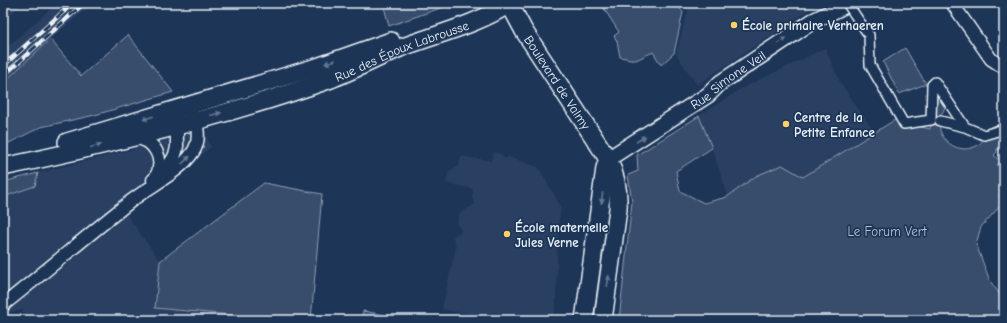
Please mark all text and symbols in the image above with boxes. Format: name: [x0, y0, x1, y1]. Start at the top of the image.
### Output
street label: Rue des Époux Labrousse: [332, 17, 471, 84]
place label: École primaire Verhaeren: [742, 17, 884, 33]
marker: École primaire Verhaeren: [729, 20, 739, 30]
street label: Boulevard de Valmy: [521, 32, 594, 132]
one-way arrow: [777, 37, 787, 45]
street label: Rue Simone Veil: [687, 47, 768, 112]
one-way arrow: [323, 59, 335, 65]
place label: Centre de la Petite Enfance: [794, 110, 875, 140]
one-way arrow: [210, 111, 222, 117]
one-way arrow: [142, 115, 154, 121]
marker: Centre de la Petite Enfance: [781, 119, 791, 129]
one-way arrow: [635, 135, 647, 142]
one-way arrow: [90, 143, 102, 149]
one-way arrow: [181, 155, 191, 165]
one-way arrow: [598, 192, 605, 204]
place label: École maternelle Jules Verne: [515, 219, 609, 250]
park label: Le Forum Vert: [847, 224, 928, 239]
marker: École maternelle Jules Verne: [502, 229, 512, 239]
one-way arrow: [605, 275, 611, 287]

